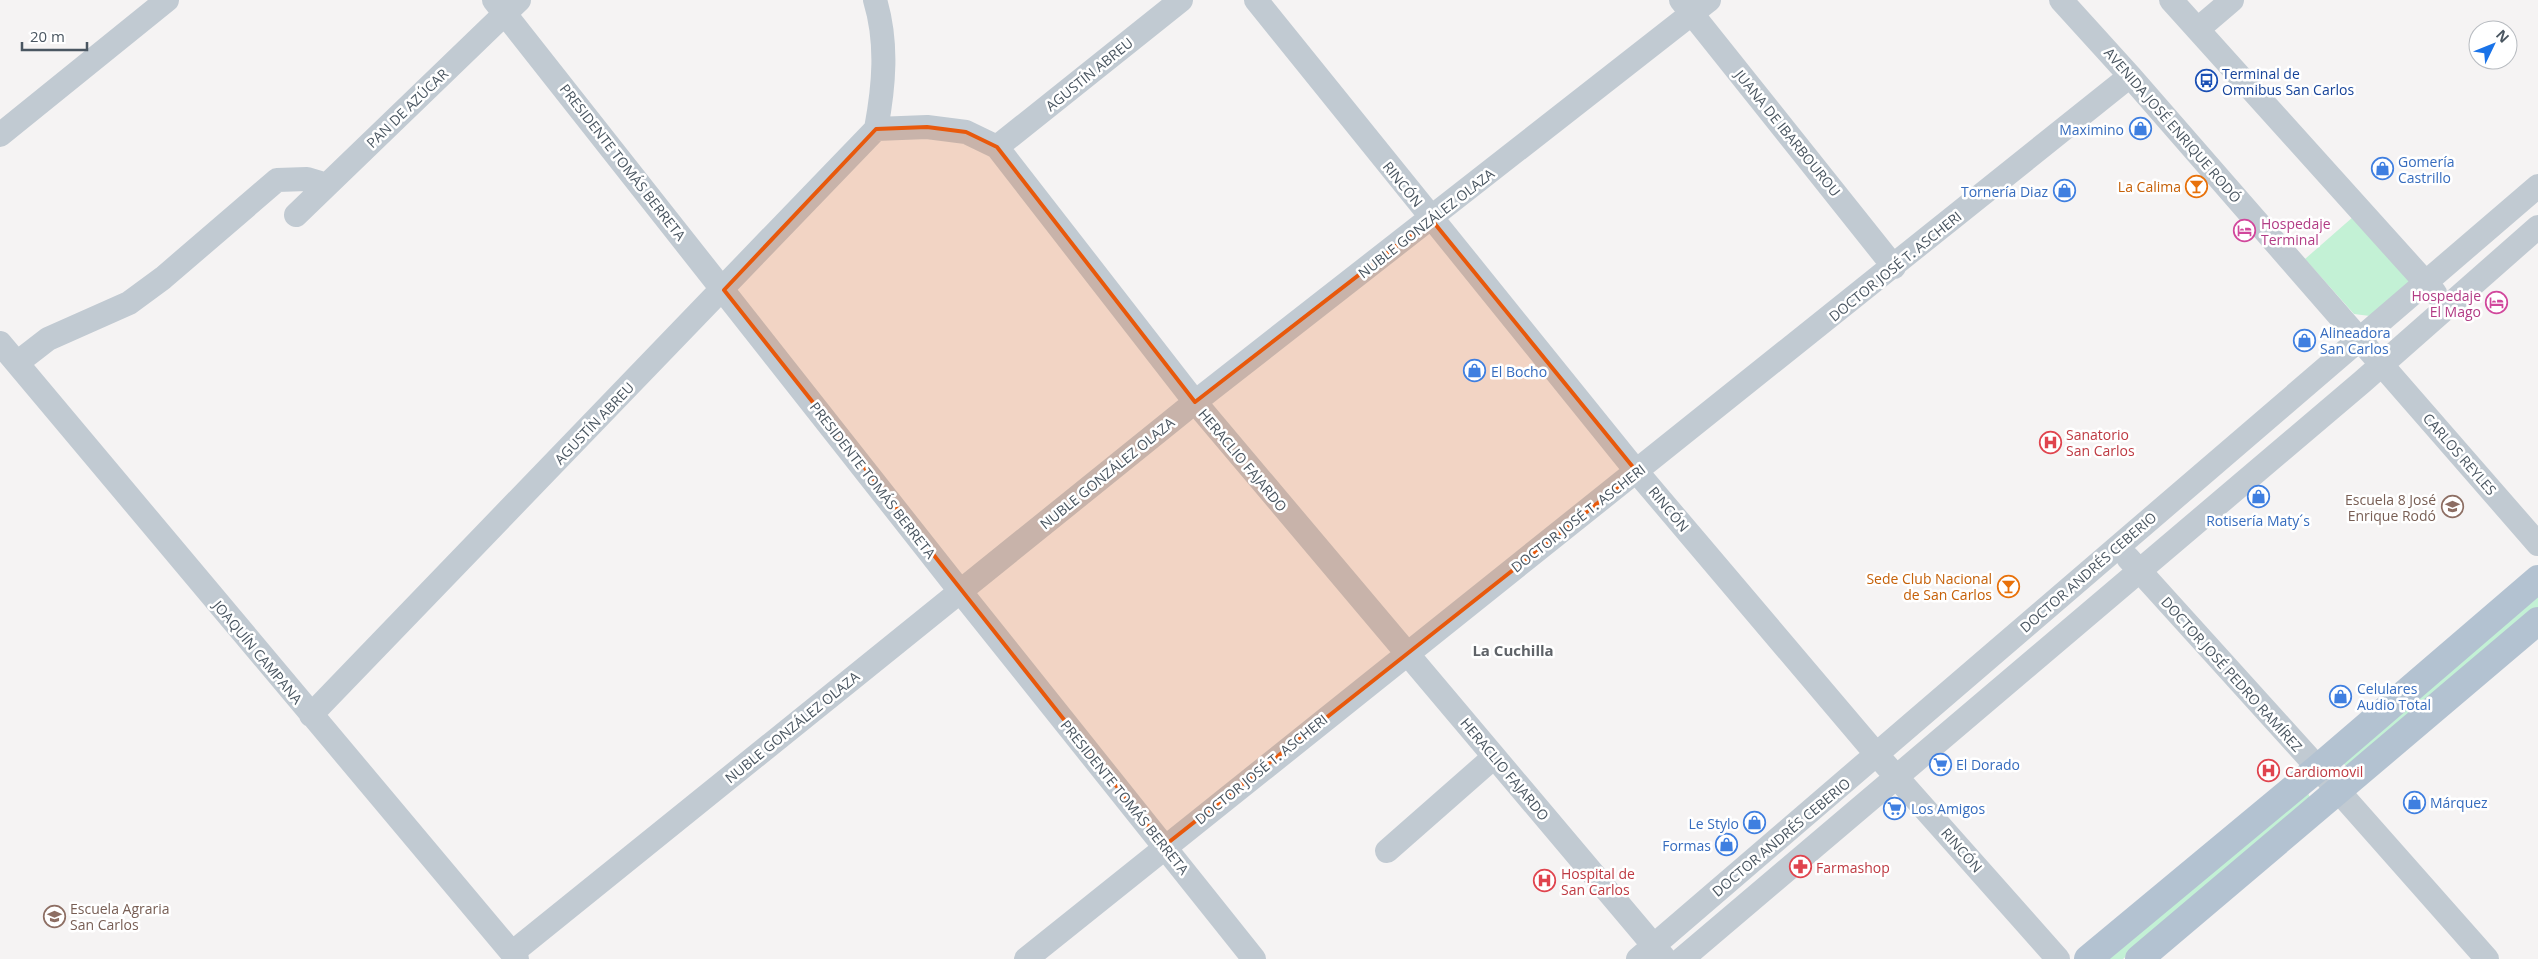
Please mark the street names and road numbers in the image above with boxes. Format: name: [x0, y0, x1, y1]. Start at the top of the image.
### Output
street label: AGUSTÍN ABREU: [1041, 33, 1137, 115]
street label: AVENIDA JOSÉ ENRIQUE RODÓ: [2100, 43, 2246, 207]
street label: PAN DE AZÚCAR: [362, 64, 452, 152]
street label: JUANA DE IBARBOUROU: [1730, 64, 1845, 200]
street label: PRESIDENTE TOMÁS BERRETA: [556, 80, 690, 244]
street label: RINCÓN: [1379, 157, 1427, 211]
street label: NUBLE GONZÁLEZ OLAZA: [1354, 164, 1498, 282]
street label: DOCTOR JOSÉ T. ASCHERI: [1825, 207, 1965, 325]
street label: AGUSTÍN ABREU: [550, 378, 638, 468]
street label: PRESIDENTE TOMÁS BERRETA: [806, 398, 940, 562]
street label: HERACLIO FAJARDO: [1194, 405, 1292, 515]
street label: CARLOS REYLES: [2419, 409, 2501, 499]
street label: NUBLE GONZÁLEZ OLAZA: [1036, 413, 1178, 533]
street label: DOCTOR JOSÉ T. ASCHERI: [1507, 460, 1649, 576]
street label: RINCÓN: [1645, 482, 1693, 536]
street label: DOCTOR ANDRÉS CEBERIO: [2016, 507, 2160, 637]
street label: DOCTOR JOSÉ PEDRO RAMÍREZ: [2157, 592, 2307, 756]
street label: JOAQUÍN CAMPANA: [208, 595, 307, 708]
street label: NUBLE GONZÁLEZ OLAZA: [721, 667, 863, 787]
street label: DOCTOR JOSÉ T. ASCHERI: [1191, 710, 1331, 828]
street label: HERACLIO FAJARDO: [1456, 714, 1554, 824]
street label: PRESIDENTE TOMÁS BERRETA: [1057, 716, 1193, 878]
street label: DOCTOR ANDRÉS CEBERIO: [1708, 773, 1854, 900]
street label: RINCÓN: [1937, 824, 1987, 876]

